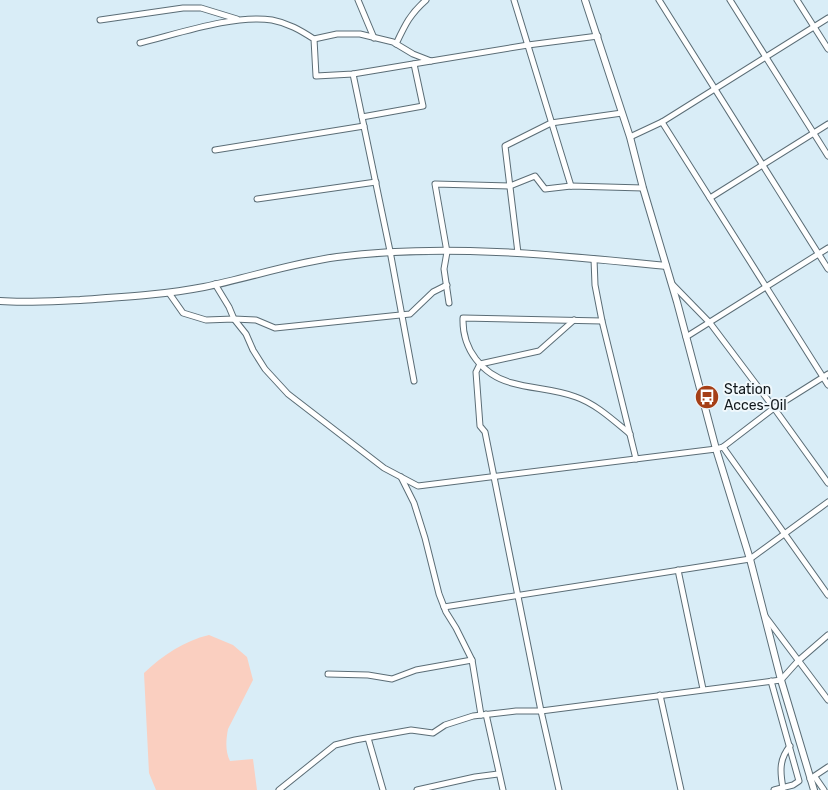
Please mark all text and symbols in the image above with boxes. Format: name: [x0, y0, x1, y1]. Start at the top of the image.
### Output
place label: Station Acces-Oil: [724, 381, 787, 414]
bus stop icon: Station Acces-Oil: [694, 384, 720, 410]

